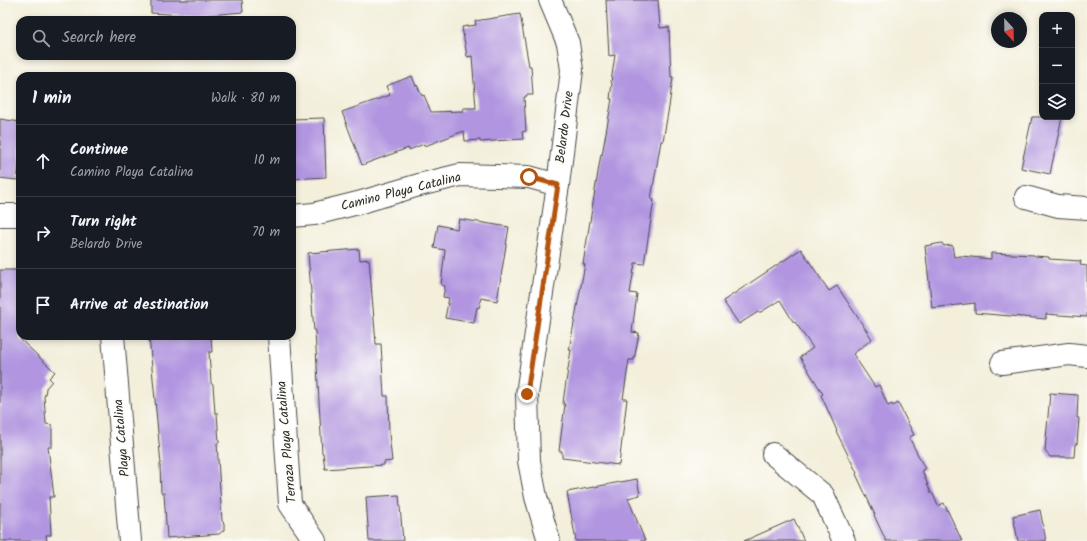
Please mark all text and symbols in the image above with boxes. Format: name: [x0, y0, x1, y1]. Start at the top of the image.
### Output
north arrow: [991, 12, 1027, 48]
map controls: [1039, 12, 1075, 120]
button: +: [1039, 12, 1075, 48]
search box: [16, 16, 296, 60]
text: Search here: [62, 26, 136, 50]
icon: search: [30, 27, 52, 49]
button: −: [1039, 48, 1075, 84]
button: layers: [1039, 84, 1075, 120]
text: 1 min: [32, 85, 71, 112]
text: Walk · 80 m: [211, 88, 280, 109]
street label: Belardo Drive: [550, 90, 580, 164]
text: Continue: [70, 138, 128, 162]
icon: ahead: [32, 150, 54, 172]
text: 10 m: [254, 150, 280, 171]
text: Camino Playa Catalina: [70, 162, 193, 183]
street label: Camino Playa Catalina: [339, 167, 463, 217]
route start: [520, 168, 538, 186]
text: Turn right: [70, 210, 137, 234]
icon: right: [32, 222, 54, 244]
text: 70 m: [252, 222, 280, 243]
text: Belardo Drive: [70, 234, 142, 255]
text: Arrive at destination: [70, 293, 209, 317]
icon: arrive: [32, 294, 54, 316]
street label: Terraza Playa Catalina: [271, 380, 303, 504]
route end: [518, 385, 536, 403]
street label: Playa Catalina: [108, 398, 136, 478]

